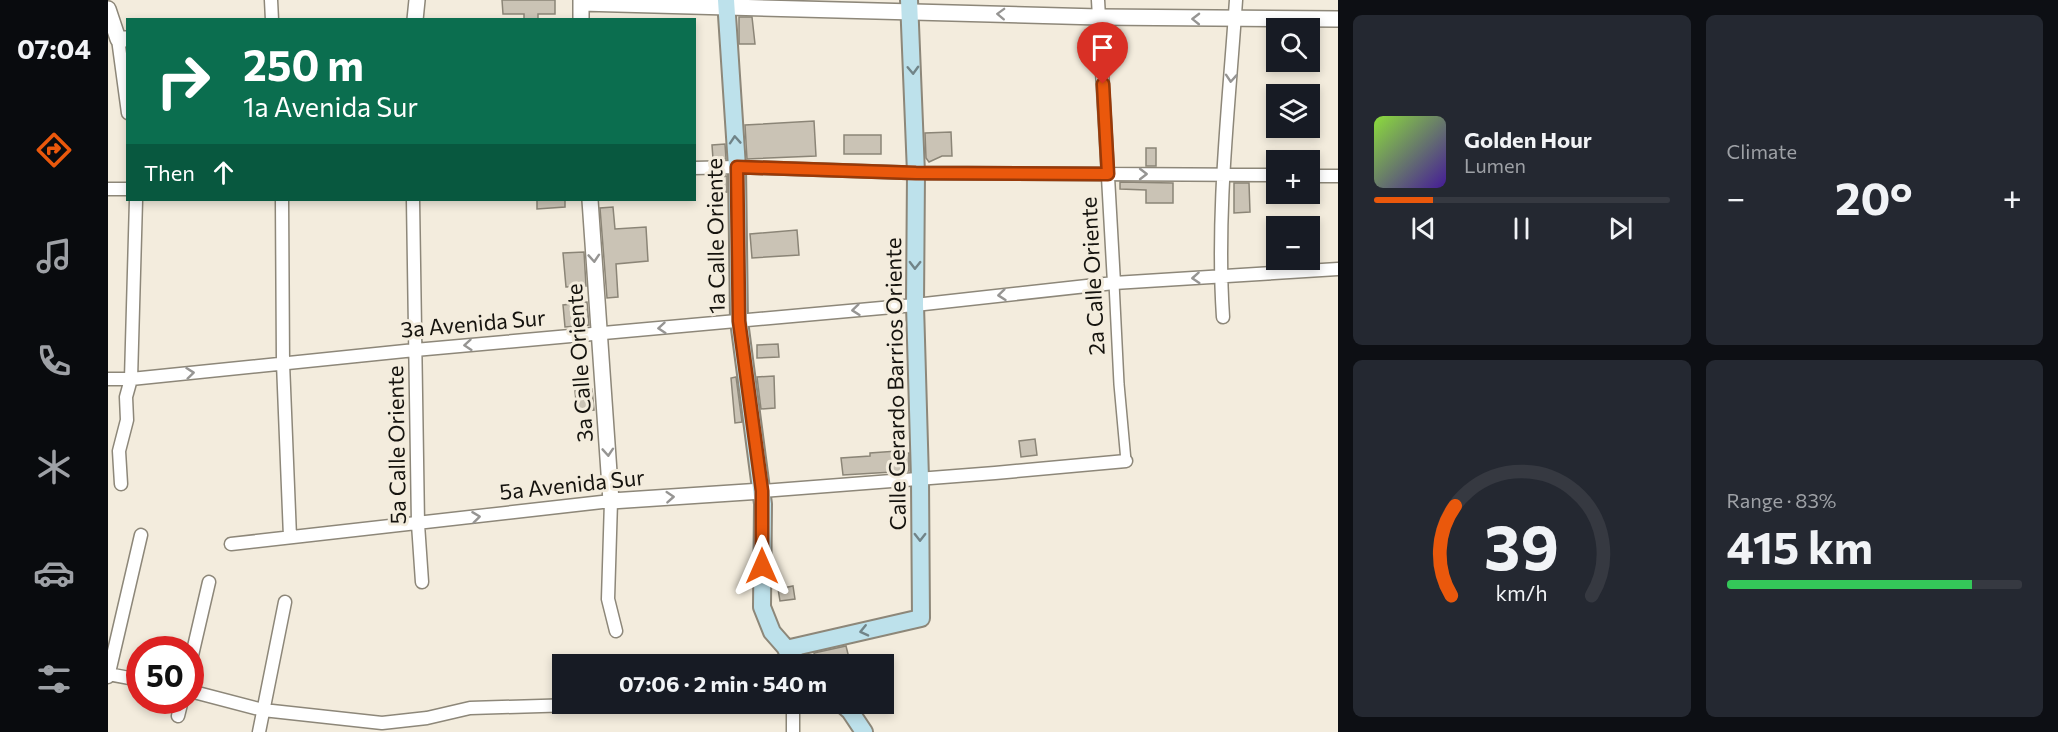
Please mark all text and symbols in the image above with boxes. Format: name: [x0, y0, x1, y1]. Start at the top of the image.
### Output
one-way arrow: [996, 8, 1005, 20]
one-way arrow: [1191, 13, 1200, 25]
map controls: [1266, 18, 1320, 270]
button: search: [1266, 18, 1320, 72]
pin: [1077, 22, 1128, 84]
icon: arrive: [1086, 31, 1119, 64]
text: 07:04: [17, 32, 91, 65]
text: 250 m: [243, 38, 364, 90]
icon: right: [144, 42, 222, 120]
one-way arrow: [906, 65, 919, 74]
one-way arrow: [1224, 73, 1237, 82]
button: layers: [1266, 84, 1320, 138]
text: 1a Avenida Sur: [243, 90, 418, 123]
text: Golden Hour: [1464, 126, 1592, 153]
icon: directions: [33, 129, 75, 171]
one-way arrow: [729, 136, 742, 145]
text: Climate: [1727, 139, 1797, 163]
button: +: [1266, 150, 1320, 204]
text: Lumen: [1464, 153, 1526, 177]
icon: ahead: [207, 156, 240, 189]
street label: 1a Calle Oriente: [700, 158, 730, 314]
text: Then: [144, 159, 195, 186]
one-way arrow: [1138, 168, 1147, 180]
text: 20°: [1835, 169, 1913, 224]
text: −: [1727, 176, 1745, 217]
text: +: [2003, 176, 2022, 217]
street label: 2a Calle Oriente: [1074, 196, 1110, 356]
icon: previous: [1407, 212, 1440, 245]
icon: pause: [1505, 212, 1538, 245]
icon: next: [1604, 212, 1637, 245]
button: −: [1266, 216, 1320, 270]
icon: music: [33, 235, 75, 277]
street label: Calle Gerardo Barrios Oriente: [879, 237, 911, 531]
one-way arrow: [587, 253, 600, 262]
one-way arrow: [909, 260, 921, 269]
one-way arrow: [1191, 271, 1200, 284]
street label: 3a Calle Oriente: [560, 283, 598, 443]
one-way arrow: [997, 288, 1006, 301]
street label: 3a Avenida Sur: [399, 303, 547, 343]
one-way arrow: [852, 303, 861, 316]
one-way arrow: [658, 321, 667, 334]
one-way arrow: [463, 338, 473, 351]
icon: phone: [33, 340, 75, 382]
street label: 5a Calle Oriente: [381, 365, 411, 525]
one-way arrow: [185, 367, 194, 380]
icon: climate: [33, 446, 75, 488]
one-way arrow: [601, 448, 614, 457]
street label: 5a Avenida Sur: [498, 463, 646, 505]
text: Range · 83%: [1727, 488, 1836, 512]
one-way arrow: [665, 491, 674, 504]
text: 39: [1484, 507, 1559, 583]
one-way arrow: [471, 511, 481, 524]
text: 415 km: [1727, 518, 1873, 573]
one-way arrow: [914, 533, 926, 542]
position arrow: [730, 534, 794, 598]
icon: car: [33, 552, 75, 594]
text: km/h: [1496, 579, 1548, 605]
one-way arrow: [859, 624, 869, 637]
speed limit sign: 50: [126, 636, 204, 714]
icon: filters: [33, 658, 75, 700]
text: 07:06 · 2 min · 540 m: [619, 670, 827, 697]

